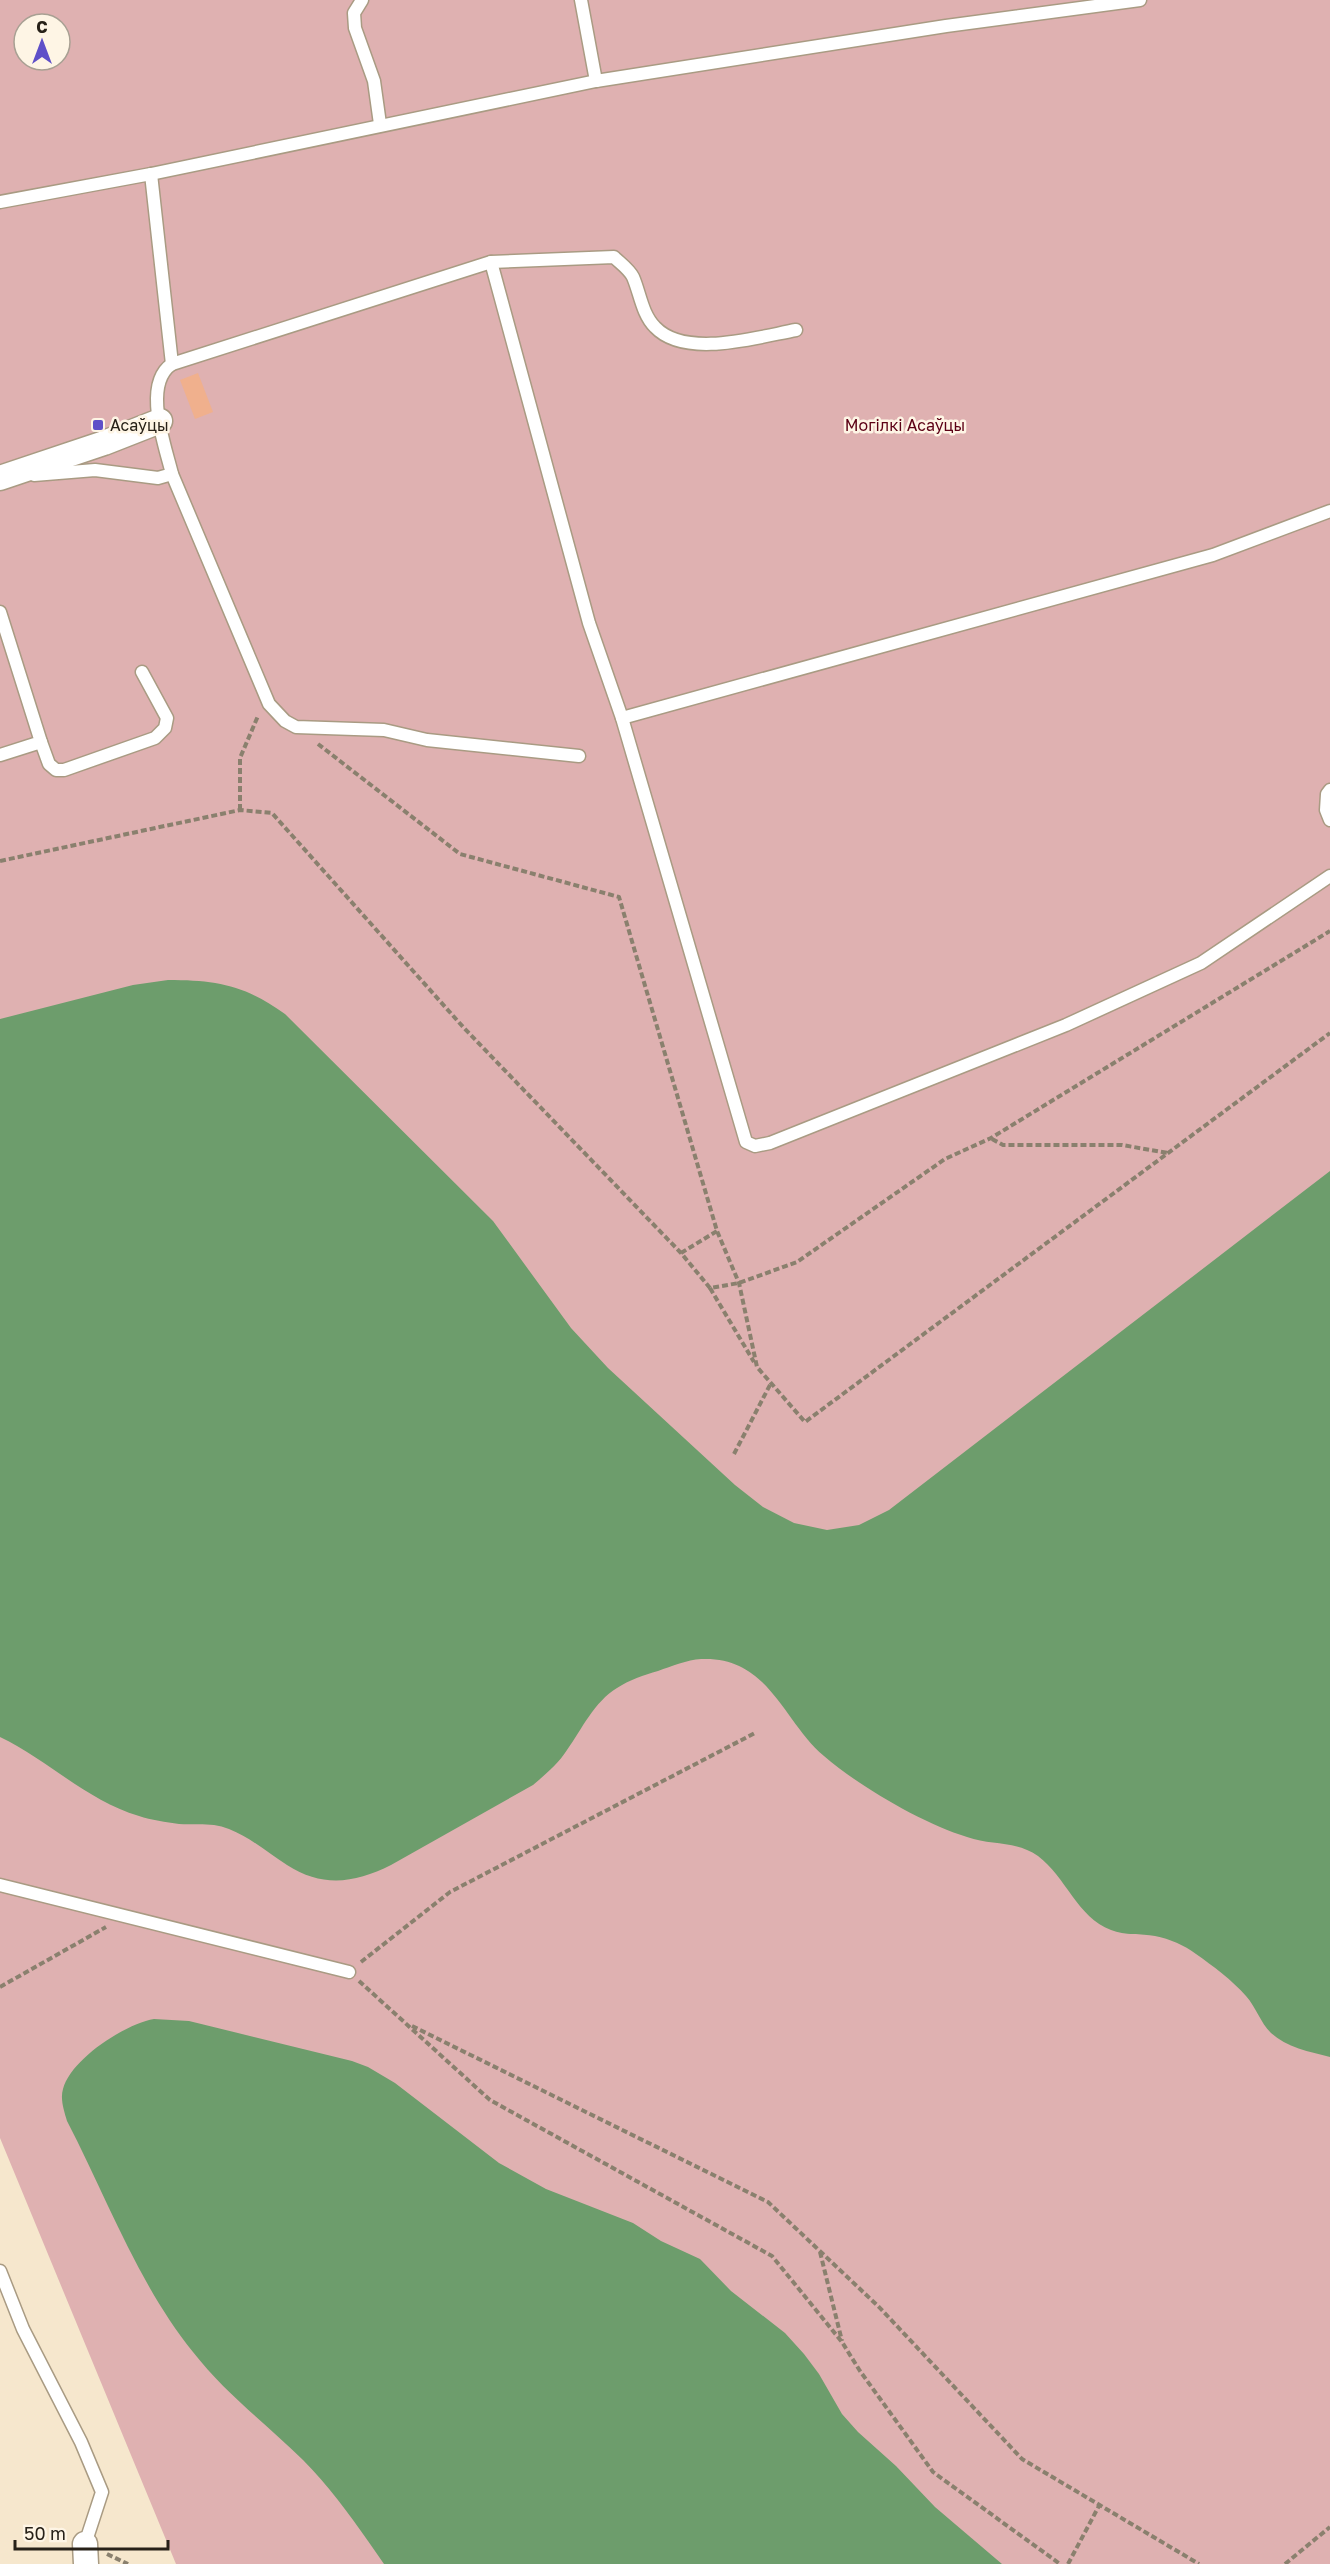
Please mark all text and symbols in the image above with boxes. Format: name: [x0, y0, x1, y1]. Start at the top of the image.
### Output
north arrow: [12, 12, 72, 72]
text: С: [36, 17, 48, 37]
place label: Асаўцы: [110, 415, 169, 435]
park label: Могілкі Асаўцы: [845, 415, 965, 435]
marker: Асаўцы: [91, 418, 105, 432]
scale bar: [15, 2513, 168, 2551]
text: 50 m: [24, 2522, 66, 2544]

